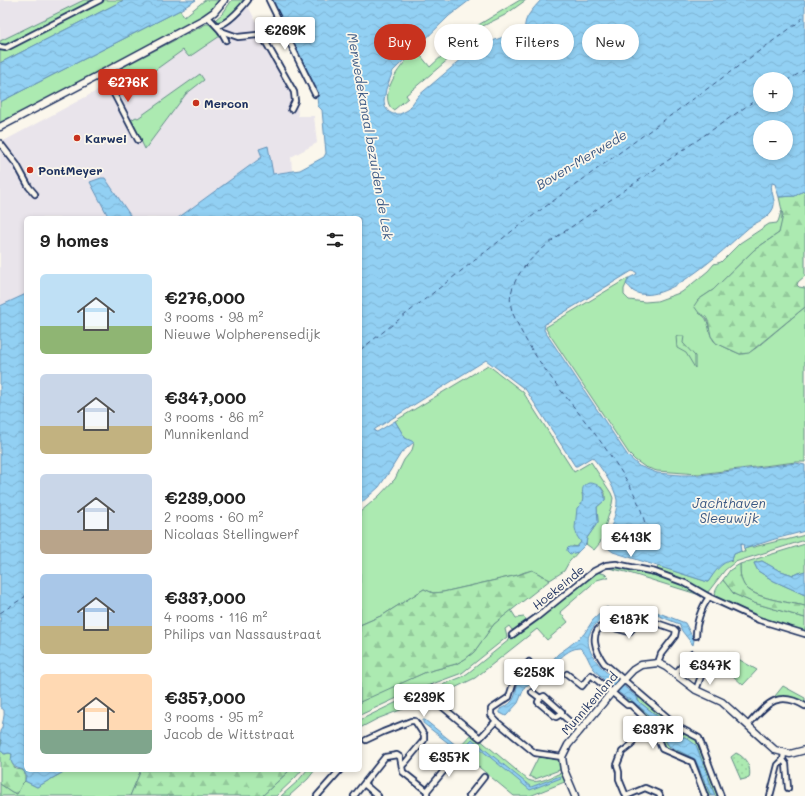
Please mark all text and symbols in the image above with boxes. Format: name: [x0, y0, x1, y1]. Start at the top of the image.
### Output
pin: €269K: [257, 17, 313, 51]
text: €269K: [264, 21, 306, 38]
chip: Buy: [374, 24, 426, 60]
chip: Rent: [434, 24, 493, 60]
chip: Filters: [501, 24, 574, 60]
chip: New: [582, 24, 639, 60]
water label: Merwedekanaal bezuiden de Lek: [344, 31, 398, 242]
pin: €276K: [100, 69, 156, 103]
map controls: [753, 72, 793, 160]
button: +: [753, 72, 793, 112]
text: €276K: [107, 73, 149, 90]
place label: Mercon: [204, 95, 249, 111]
marker: Mercon: [191, 98, 201, 108]
button: −: [753, 120, 793, 160]
water label: Boven-Merwede: [533, 125, 629, 193]
place label: Karwei: [85, 130, 127, 146]
marker: Karwei: [72, 133, 82, 143]
place label: PontMeyer: [38, 162, 102, 178]
marker: PontMeyer: [25, 165, 35, 175]
text: 9 homes: [40, 229, 109, 251]
icon: filters: [324, 229, 346, 251]
text: €276,000: [164, 286, 245, 308]
icon: home: [72, 290, 120, 338]
text: 3 rooms · 98 m²: [164, 308, 263, 325]
text: Nieuwe Wolpherensedijk: [164, 325, 320, 342]
text: €347,000: [164, 386, 246, 408]
icon: home: [72, 390, 120, 438]
text: 3 rooms · 86 m²: [164, 408, 264, 425]
text: Munnikenland: [164, 425, 249, 442]
text: €239,000: [164, 486, 246, 508]
icon: home: [72, 490, 120, 538]
water label: Jachthaven Sleeuwijk: [692, 494, 766, 526]
text: 2 rooms · 60 m²: [164, 508, 263, 525]
pin: €413K: [603, 524, 659, 558]
text: Nicolaas Stellingwerf: [164, 525, 299, 542]
text: €413K: [611, 528, 651, 545]
street label: Hoekeinde: [529, 561, 587, 613]
text: €337,000: [164, 586, 246, 608]
icon: home: [72, 590, 120, 638]
pin: €187K: [601, 606, 657, 640]
text: 4 rooms · 116 m²: [164, 608, 267, 625]
text: €187K: [609, 610, 649, 627]
text: Philips van Nassaustraat: [164, 625, 321, 642]
pin: €347K: [682, 652, 738, 686]
text: €347K: [689, 656, 731, 673]
pin: €253K: [506, 659, 562, 693]
text: €253K: [513, 663, 555, 680]
street label: Munnikenland: [557, 668, 621, 738]
pin: €239K: [396, 684, 452, 718]
text: €357,000: [164, 686, 245, 708]
text: €239K: [403, 688, 445, 705]
icon: home: [72, 690, 120, 738]
text: 3 rooms · 95 m²: [164, 708, 263, 725]
pin: €337K: [625, 716, 681, 750]
text: €337K: [632, 720, 674, 737]
text: Jacob de Wittstraat: [164, 725, 295, 742]
pin: €357K: [421, 744, 477, 778]
text: €357K: [428, 748, 470, 765]

